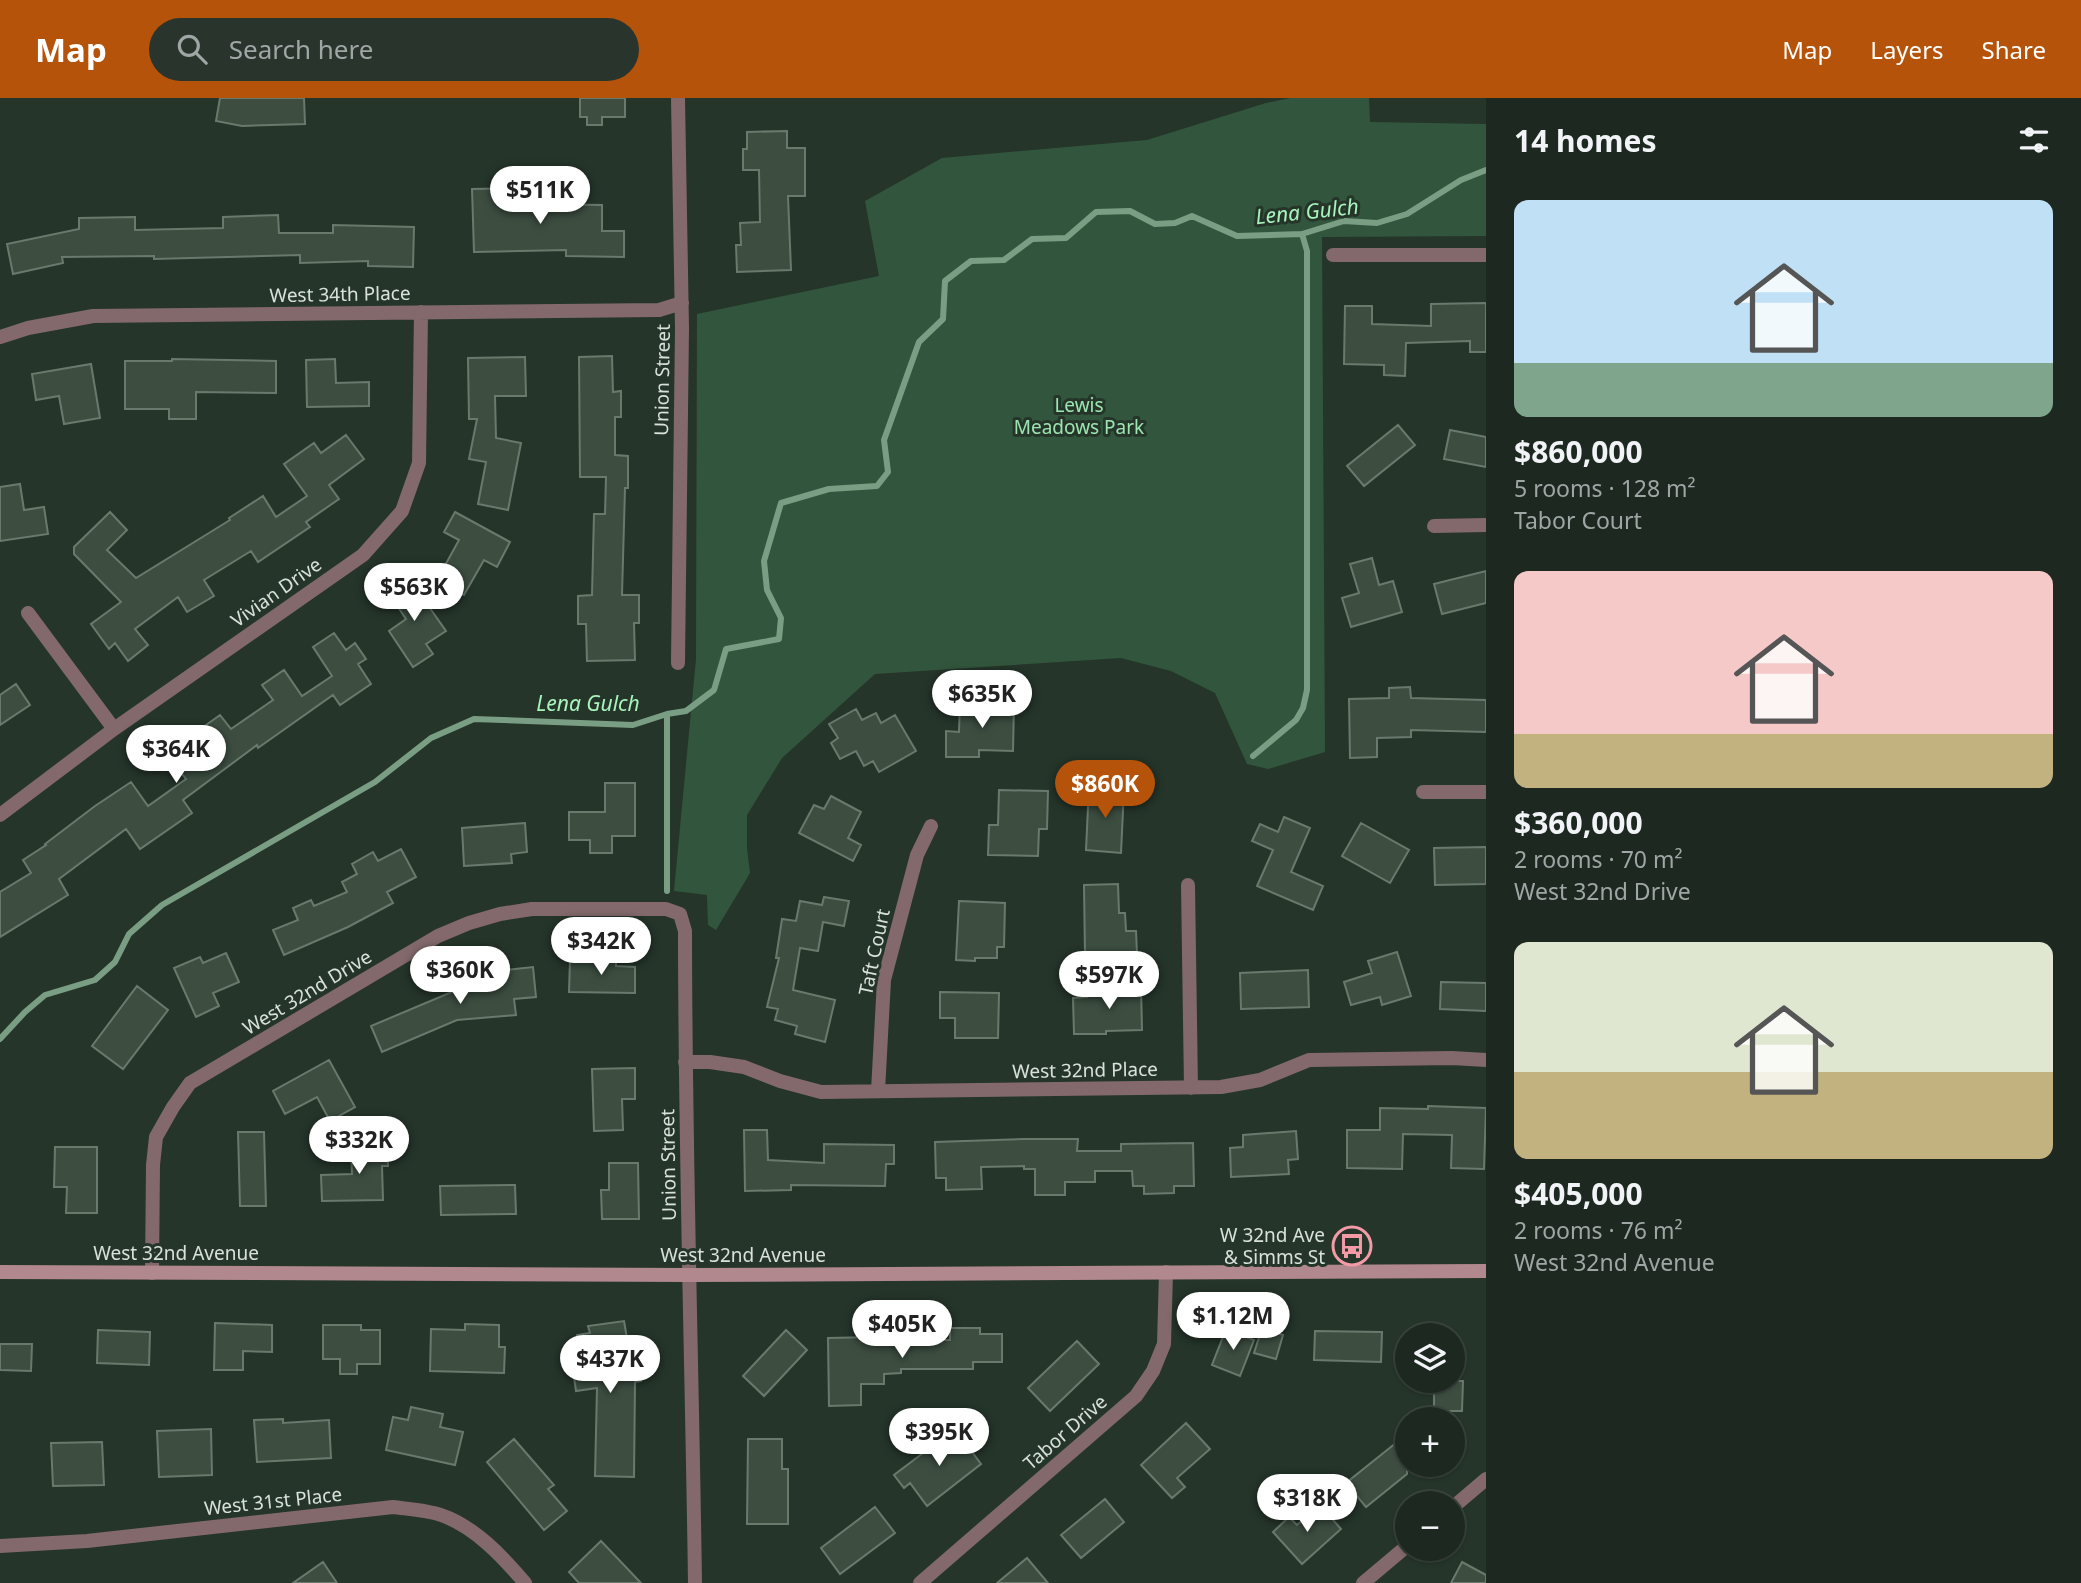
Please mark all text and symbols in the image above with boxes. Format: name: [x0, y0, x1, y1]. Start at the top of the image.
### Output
search box: [149, 18, 639, 81]
text: Map: [35, 27, 107, 72]
icon: search: [173, 30, 211, 68]
text: Search here: [229, 31, 373, 67]
text: Map: [1782, 33, 1832, 66]
text: Layers: [1870, 33, 1944, 66]
text: Share: [1982, 33, 2046, 66]
text: 14 homes: [1514, 120, 1657, 161]
icon: filters: [2015, 121, 2053, 159]
pin: $511K: [491, 166, 589, 226]
text: $511K: [506, 173, 574, 205]
water label: Lena Gulch: [1254, 192, 1360, 230]
icon: home: [1721, 245, 1847, 371]
street label: West 34th Place: [269, 280, 411, 308]
street label: Union Street: [648, 324, 676, 436]
park label: Lewis Meadows Park: [1014, 392, 1144, 440]
text: $860,000: [1514, 431, 1643, 472]
text: 5 rooms · 128 m²: [1514, 472, 1696, 504]
text: Tabor Court: [1514, 504, 1642, 536]
street label: Vivian Drive: [225, 551, 327, 633]
pin: $563K: [365, 564, 463, 623]
text: $563K: [380, 570, 448, 602]
icon: home: [1721, 616, 1847, 742]
pin: $635K: [933, 670, 1031, 730]
text: $635K: [948, 677, 1016, 709]
water label: Lena Gulch: [536, 689, 640, 717]
pin: $364K: [127, 726, 225, 785]
text: $364K: [142, 732, 210, 764]
pin: $860K: [1056, 760, 1154, 820]
text: $860K: [1071, 767, 1139, 799]
text: $360,000: [1514, 802, 1643, 843]
text: 2 rooms · 70 m²: [1514, 843, 1683, 875]
text: West 32nd Drive: [1514, 875, 1691, 907]
street label: Taft Court: [852, 906, 896, 998]
pin: $342K: [552, 918, 650, 977]
text: $342K: [567, 924, 635, 956]
street label: West 32nd Drive: [238, 943, 376, 1041]
pin: $360K: [411, 946, 509, 1006]
pin: $597K: [1060, 951, 1158, 1011]
text: $360K: [426, 953, 494, 985]
text: $597K: [1075, 958, 1143, 990]
icon: home: [1721, 987, 1847, 1113]
street label: West 32nd Place: [1012, 1056, 1158, 1084]
street label: Union Street: [654, 1109, 682, 1221]
pin: $332K: [310, 1116, 408, 1176]
text: $332K: [325, 1123, 393, 1155]
text: $405,000: [1514, 1173, 1643, 1214]
text: 2 rooms · 76 m²: [1514, 1214, 1683, 1246]
place label: W 32nd Ave & Simms St: [1220, 1222, 1325, 1270]
bus stop icon: W 32nd Ave & Simms St: [1331, 1225, 1373, 1267]
street label: West 32nd Avenue: [93, 1240, 259, 1266]
street label: West 32nd Avenue: [660, 1242, 826, 1268]
text: West 32nd Avenue: [1514, 1246, 1715, 1278]
pin: $1.12M: [1176, 1292, 1290, 1352]
text: $1.12M: [1193, 1299, 1273, 1331]
pin: $405K: [853, 1300, 951, 1360]
text: $405K: [868, 1307, 936, 1339]
map controls: [1395, 1323, 1465, 1561]
button: layers: [1395, 1323, 1465, 1393]
pin: $437K: [561, 1336, 659, 1395]
text: $437K: [576, 1342, 644, 1374]
street label: Tabor Drive: [1018, 1389, 1112, 1475]
button: +: [1395, 1407, 1465, 1477]
pin: $395K: [890, 1408, 988, 1468]
text: $395K: [905, 1415, 973, 1447]
pin: $318K: [1258, 1474, 1356, 1534]
street label: West 31st Place: [203, 1481, 343, 1521]
text: $318K: [1273, 1481, 1341, 1513]
button: −: [1395, 1491, 1465, 1561]

